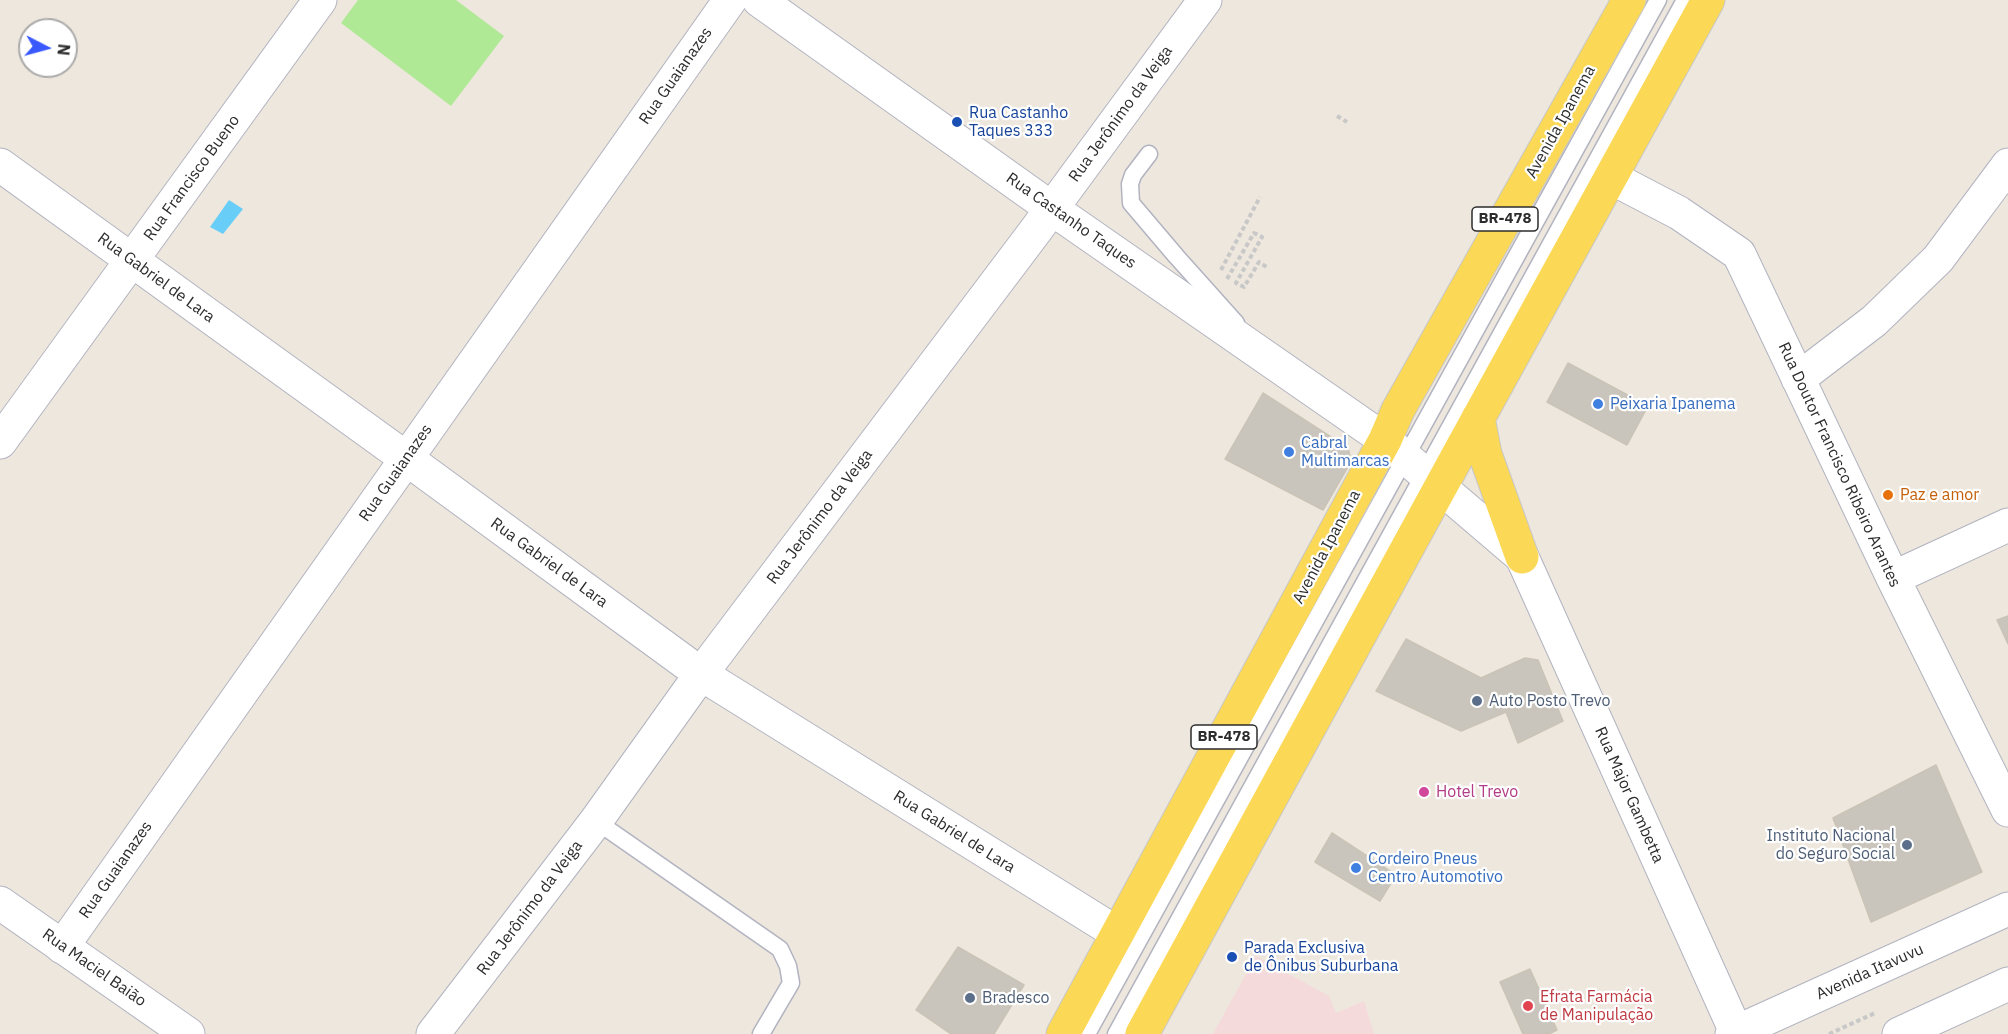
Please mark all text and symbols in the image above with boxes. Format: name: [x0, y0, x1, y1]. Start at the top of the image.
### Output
north arrow: [18, 18, 78, 78]
street label: Rua Guaianazes: [635, 24, 717, 128]
street label: Rua Jerônimo da Veiga: [1065, 42, 1177, 186]
text: N: [53, 43, 74, 56]
street label: Avenida Ipanema: [1522, 62, 1600, 182]
place label: Rua Castanho Taques 333: [969, 103, 1068, 141]
street label: Rua Francisco Bueno: [140, 111, 244, 245]
marker: Rua Castanho Taques 333: [950, 115, 964, 129]
street label: Rua Castanho Taques: [1002, 169, 1140, 273]
road number: BR-478: [1472, 207, 1538, 231]
street label: Rua Gabriel de Lara: [94, 229, 218, 327]
street label: Rua Doutor Francisco Ribeiro Arantes: [1774, 340, 1904, 590]
place label: Peixaria Ipanema: [1610, 394, 1736, 414]
marker: Peixaria Ipanema: [1591, 397, 1605, 411]
street label: Rua Guaianazes: [355, 421, 437, 525]
place label: Cabral Multimarcas: [1301, 433, 1390, 471]
marker: Cabral Multimarcas: [1282, 445, 1296, 459]
street label: Rua Jerônimo da Veiga: [763, 446, 877, 588]
place label: Paz e amor: [1900, 485, 1979, 505]
street label: Avenida Ipanema: [1289, 487, 1365, 607]
marker: Paz e amor: [1881, 488, 1895, 502]
street label: Rua Gabriel de Lara: [487, 514, 611, 612]
place label: Auto Posto Trevo: [1489, 691, 1611, 711]
marker: Auto Posto Trevo: [1470, 694, 1484, 708]
street label: Rua Major Gambetta: [1590, 724, 1668, 866]
road number: BR-478: [1191, 725, 1257, 749]
place label: Hotel Trevo: [1436, 782, 1518, 802]
marker: Hotel Trevo: [1417, 785, 1431, 799]
street label: Rua Gabriel de Lara: [890, 787, 1018, 877]
street label: Rua Guaianazes: [75, 818, 157, 922]
place label: Instituto Nacional do Seguro Social: [1766, 826, 1895, 864]
street label: Rua Jerônimo da Veiga: [473, 837, 587, 979]
marker: Instituto Nacional do Seguro Social: [1900, 838, 1914, 852]
place label: Cordeiro Pneus Centro Automotivo: [1368, 849, 1503, 887]
marker: Cordeiro Pneus Centro Automotivo: [1349, 861, 1363, 875]
street label: Rua Maciel Baião: [38, 925, 150, 1011]
place label: Parada Exclusiva de Ônibus Suburbana: [1244, 938, 1398, 976]
street label: Avenida Itavuvu: [1813, 940, 1927, 1004]
marker: Parada Exclusiva de Ônibus Suburbana: [1225, 950, 1239, 964]
place label: Efrata Farmácia de Manipulação: [1540, 987, 1653, 1025]
place label: Bradesco: [982, 988, 1050, 1008]
marker: Bradesco: [963, 991, 977, 1005]
marker: Efrata Farmácia de Manipulação: [1521, 999, 1535, 1013]

